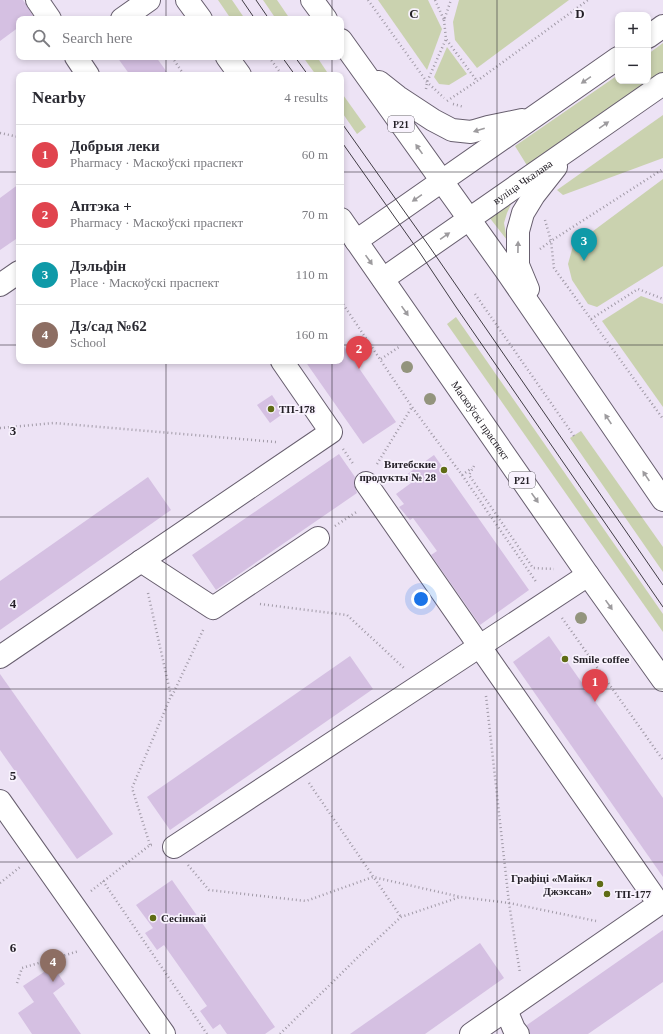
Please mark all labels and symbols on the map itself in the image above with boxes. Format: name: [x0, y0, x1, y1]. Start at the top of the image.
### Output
text: C: [409, 6, 419, 21]
text: D: [575, 6, 585, 21]
one-way arrow: [581, 76, 591, 84]
road number: Р21: [388, 116, 414, 132]
one-way arrow: [599, 121, 609, 129]
one-way arrow: [472, 127, 484, 133]
one-way arrow: [415, 144, 423, 155]
street label: вуліца Чкалава: [491, 157, 555, 207]
one-way arrow: [412, 194, 423, 202]
pin: 3: [571, 228, 597, 261]
one-way arrow: [439, 232, 450, 240]
one-way arrow: [514, 241, 521, 253]
one-way arrow: [365, 254, 373, 265]
one-way arrow: [401, 305, 409, 316]
pin: 2: [346, 336, 372, 369]
street label: Маскоўскі праспект: [449, 379, 512, 462]
place label: ТП-178: [279, 403, 316, 415]
marker: ТП-178: [266, 404, 276, 414]
one-way arrow: [604, 414, 612, 424]
text: 3: [10, 423, 17, 438]
place label: Витебские продукты № 28: [359, 458, 436, 483]
marker: Витебские продукты № 28: [439, 465, 449, 475]
one-way arrow: [642, 471, 650, 481]
road number: Р21: [509, 472, 535, 488]
one-way arrow: [531, 493, 539, 503]
your location: [411, 589, 431, 609]
text: 4: [10, 596, 17, 611]
one-way arrow: [605, 599, 613, 610]
place label: Smile coffee: [573, 653, 630, 665]
marker: Smile coffee: [560, 654, 570, 664]
pin: 1: [582, 669, 608, 702]
text: 5: [10, 768, 17, 783]
place label: Графіці «Майкл Джэксан»: [511, 872, 592, 897]
marker: Графіці «Майкл Джэксан»: [595, 879, 605, 889]
place label: ТП-177: [615, 888, 652, 900]
marker: ТП-177: [602, 889, 612, 899]
place label: Сесінкай: [161, 912, 207, 924]
marker: Сесінкай: [148, 913, 158, 923]
text: 6: [10, 940, 17, 955]
pin: 4: [40, 949, 66, 982]

